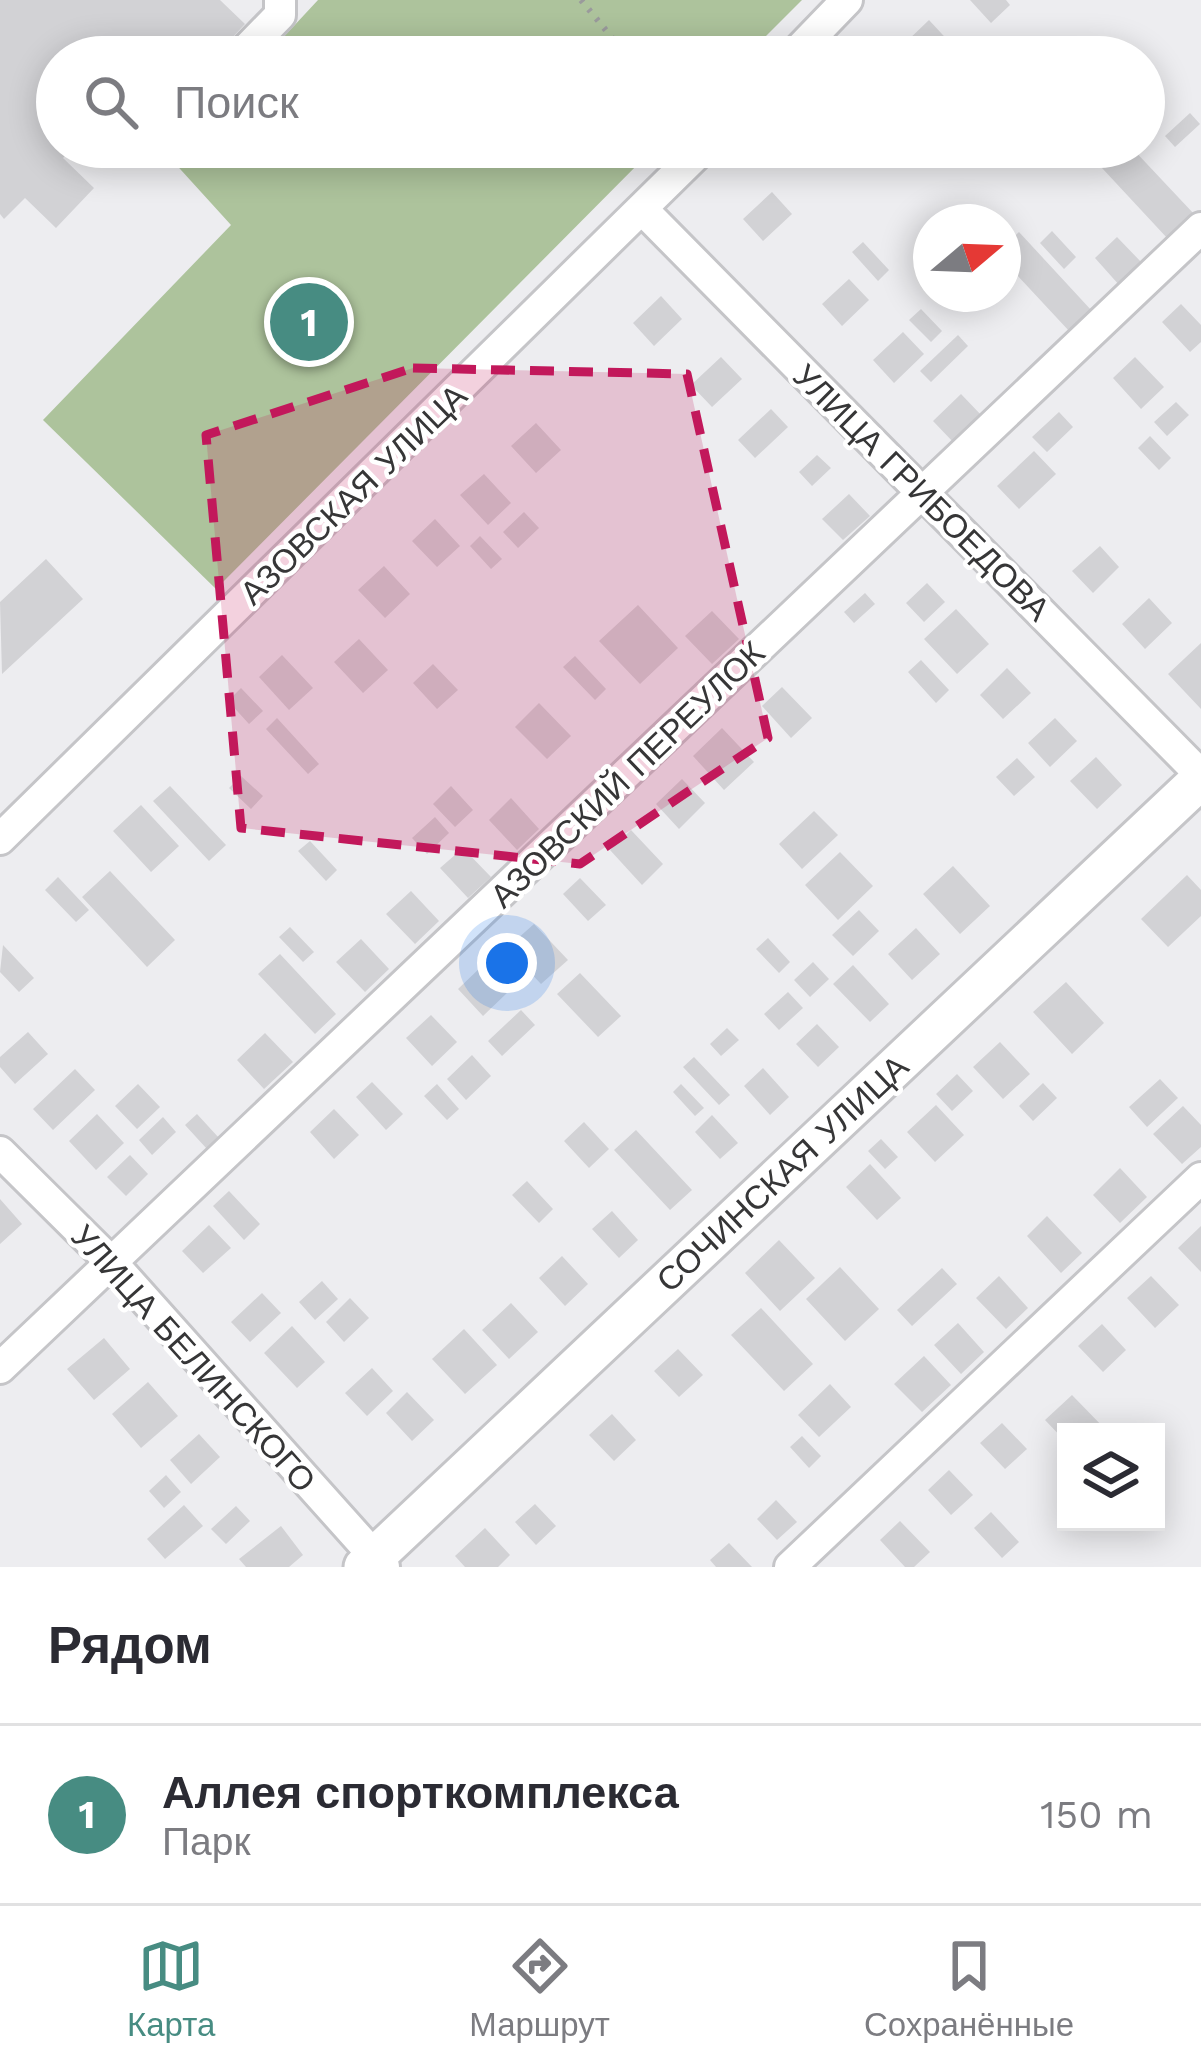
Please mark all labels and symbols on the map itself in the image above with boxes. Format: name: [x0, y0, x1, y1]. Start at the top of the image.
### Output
north arrow: [913, 204, 1021, 312]
pin: 1: [270, 277, 348, 367]
street label: УЛИЦА ГРИБОЕДОВА: [785, 356, 1058, 629]
street label: АЗОВСКАЯ УЛИЦА: [232, 376, 475, 612]
street label: АЗОВСКИЙ ПЕРЕУЛОК: [482, 633, 773, 915]
your location: [477, 933, 537, 993]
street label: СОЧИНСКАЯ УЛИЦА: [649, 1047, 916, 1300]
street label: УЛИЦА БЕЛИНСКОГО: [63, 1217, 324, 1500]

